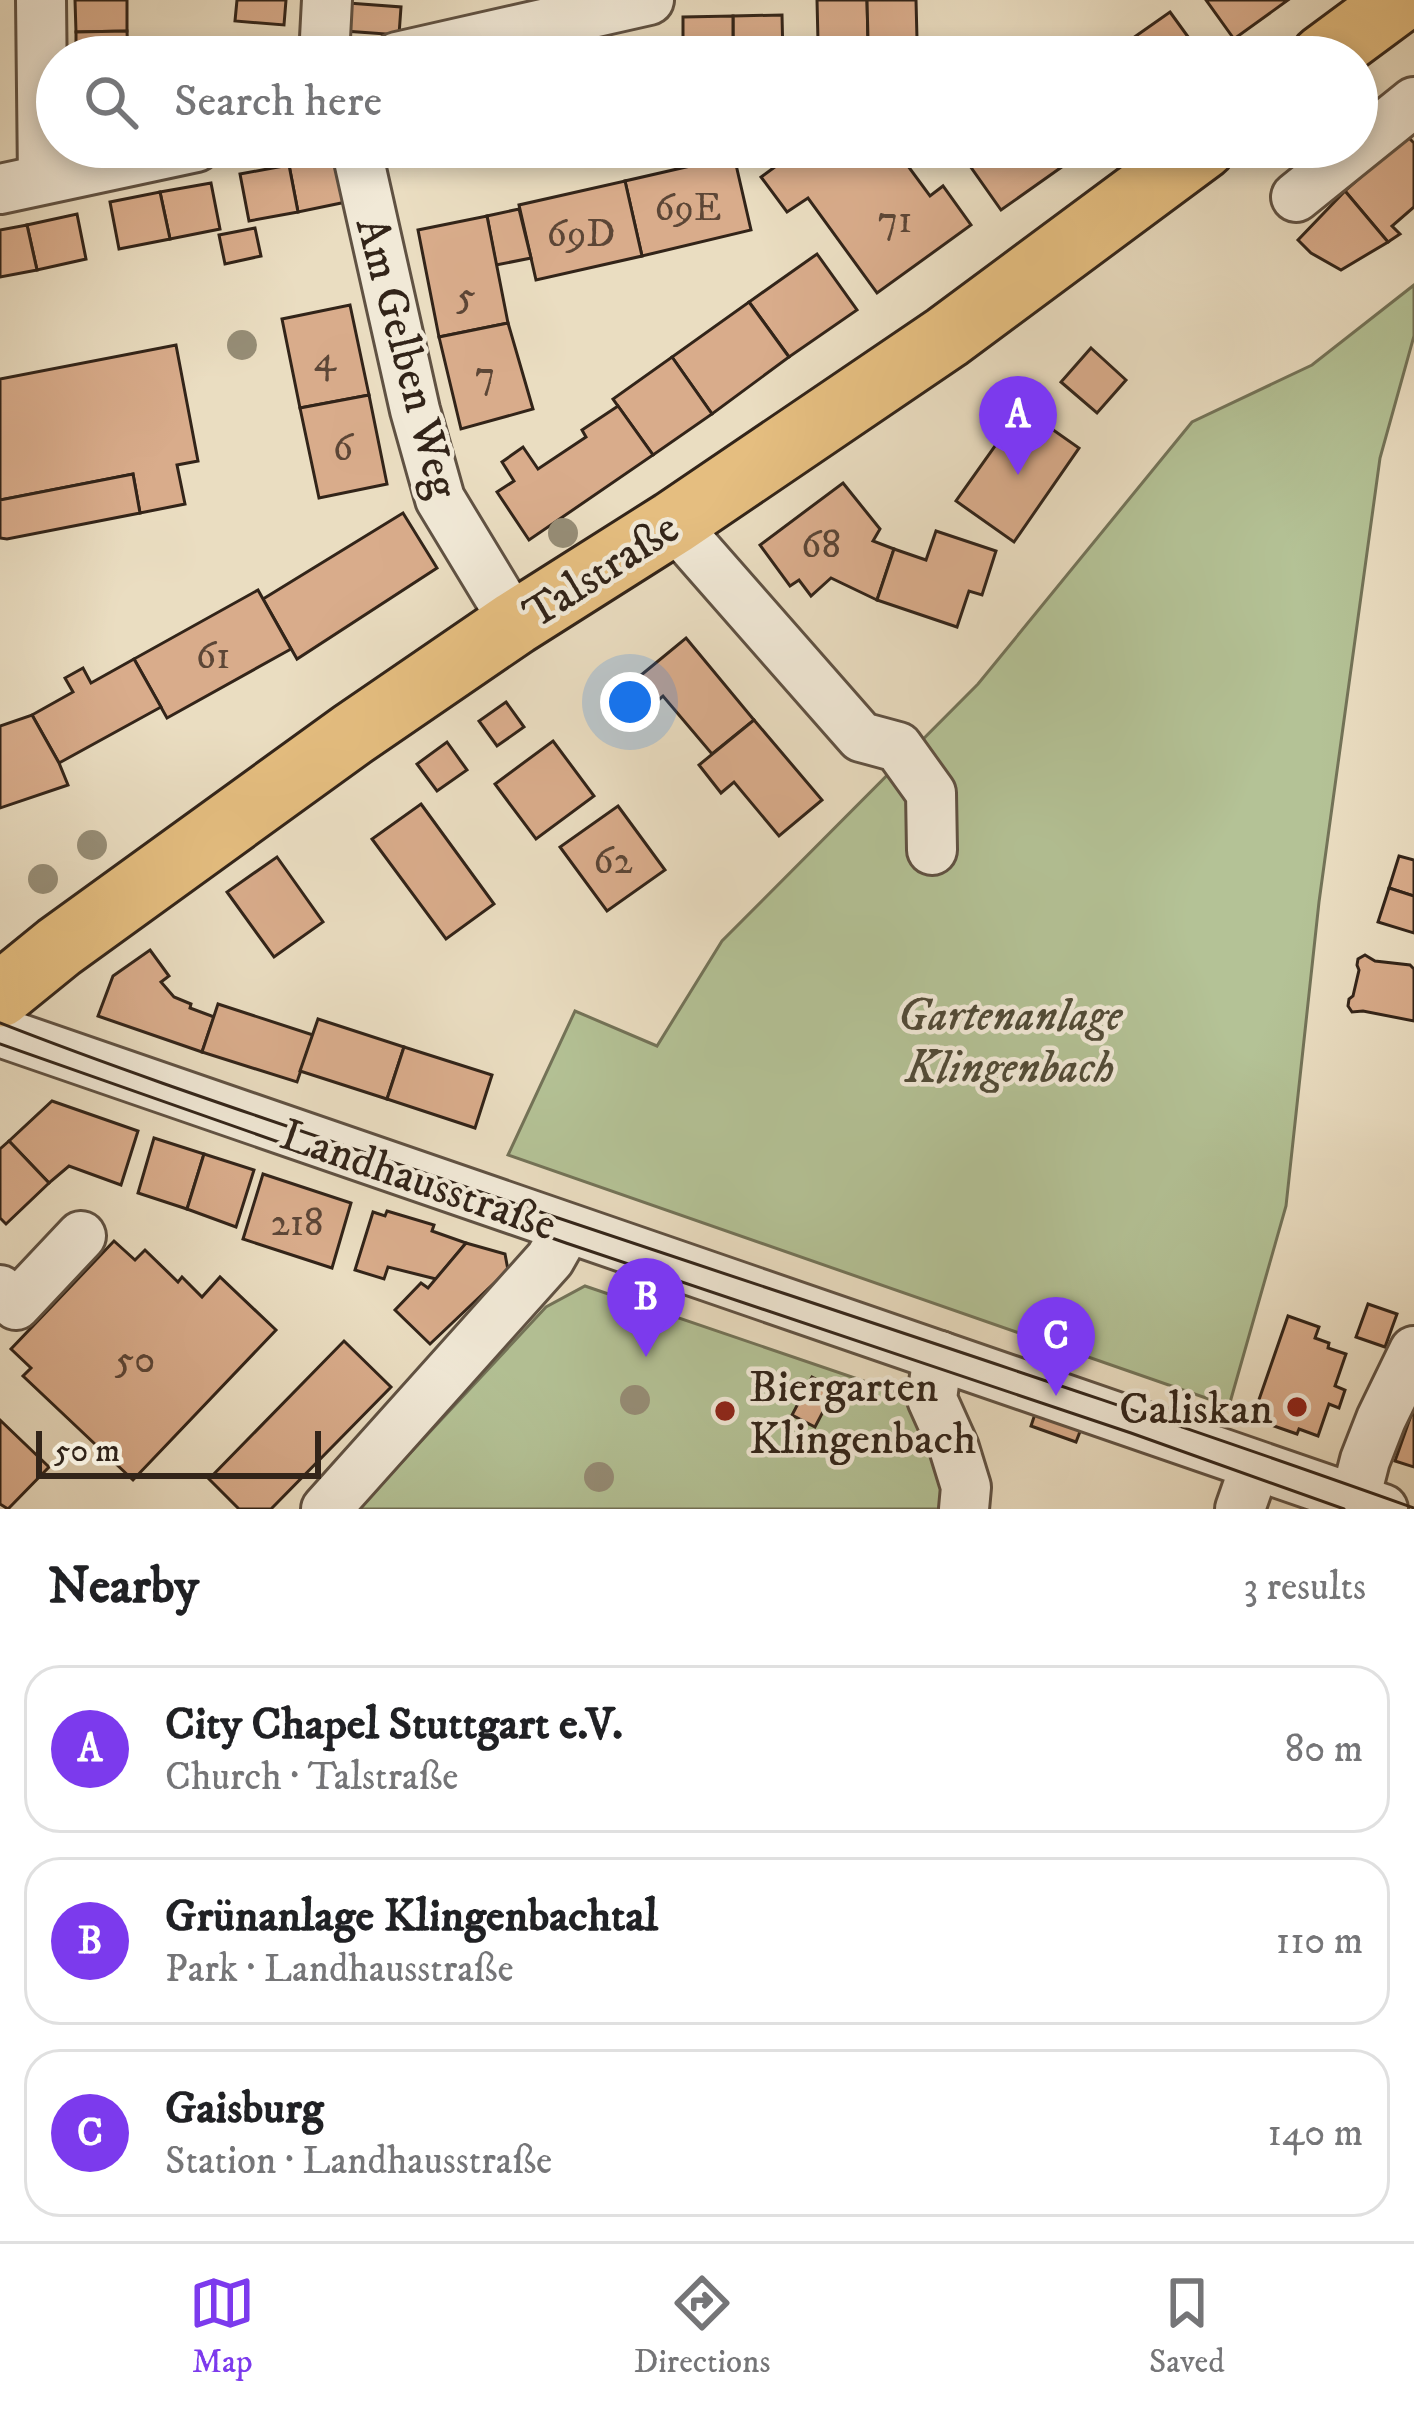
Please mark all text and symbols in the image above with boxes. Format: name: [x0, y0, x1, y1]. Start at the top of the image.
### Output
search box: [36, 36, 1378, 168]
icon: search: [78, 69, 144, 135]
text: Search here: [174, 74, 382, 130]
house number: 69E: [654, 184, 722, 233]
house number: 71: [878, 196, 912, 245]
house number: 69D: [547, 210, 615, 259]
street label: Am Gelben Weg: [342, 211, 470, 504]
house number: 5: [456, 272, 476, 321]
house number: 4: [314, 335, 338, 384]
house number: 7: [475, 351, 495, 400]
pin: A: [979, 376, 1057, 475]
house number: 6: [333, 424, 355, 473]
street label: Talstraße: [513, 501, 690, 642]
house number: 68: [801, 521, 841, 570]
house number: 61: [196, 632, 230, 681]
your location: [600, 672, 660, 732]
house number: 62: [593, 837, 633, 886]
park label: Gartenanlage Klingenbach: [898, 989, 1124, 1097]
street label: Landhausstraße: [273, 1107, 563, 1254]
house number: 218: [271, 1199, 324, 1248]
pin: B: [607, 1258, 685, 1357]
pin: C: [1017, 1297, 1095, 1396]
house number: 50: [115, 1336, 155, 1385]
place label: Biergarten Klingenbach: [749, 1360, 976, 1468]
place label: Caliskan: [1119, 1382, 1273, 1438]
marker: Caliskan: [1284, 1394, 1310, 1420]
marker: Biergarten Klingenbach: [712, 1398, 738, 1424]
scale bar: [36, 1425, 321, 1478]
text: 50 m: [54, 1431, 120, 1472]
text: Nearby: [48, 1555, 199, 1619]
text: 3 results: [1243, 1563, 1366, 1612]
text: City Chapel Stuttgart e.V.: [165, 1697, 623, 1753]
text: A: [78, 1725, 102, 1774]
text: 80 m: [1285, 1725, 1363, 1774]
text: Church · Talstraße: [165, 1753, 458, 1802]
text: Grünanlage Klingenbachtal: [165, 1889, 658, 1945]
text: B: [78, 1917, 102, 1966]
text: 110 m: [1276, 1917, 1363, 1966]
text: Park · Landhausstraße: [165, 1945, 514, 1994]
text: Gaisburg: [165, 2081, 324, 2137]
text: C: [77, 2109, 103, 2158]
text: 140 m: [1268, 2109, 1363, 2158]
text: Station · Landhausstraße: [165, 2137, 552, 2186]
tab: Map: [189, 2270, 255, 2383]
tab: Directions: [634, 2270, 770, 2383]
tab: Saved: [1149, 2270, 1225, 2383]

